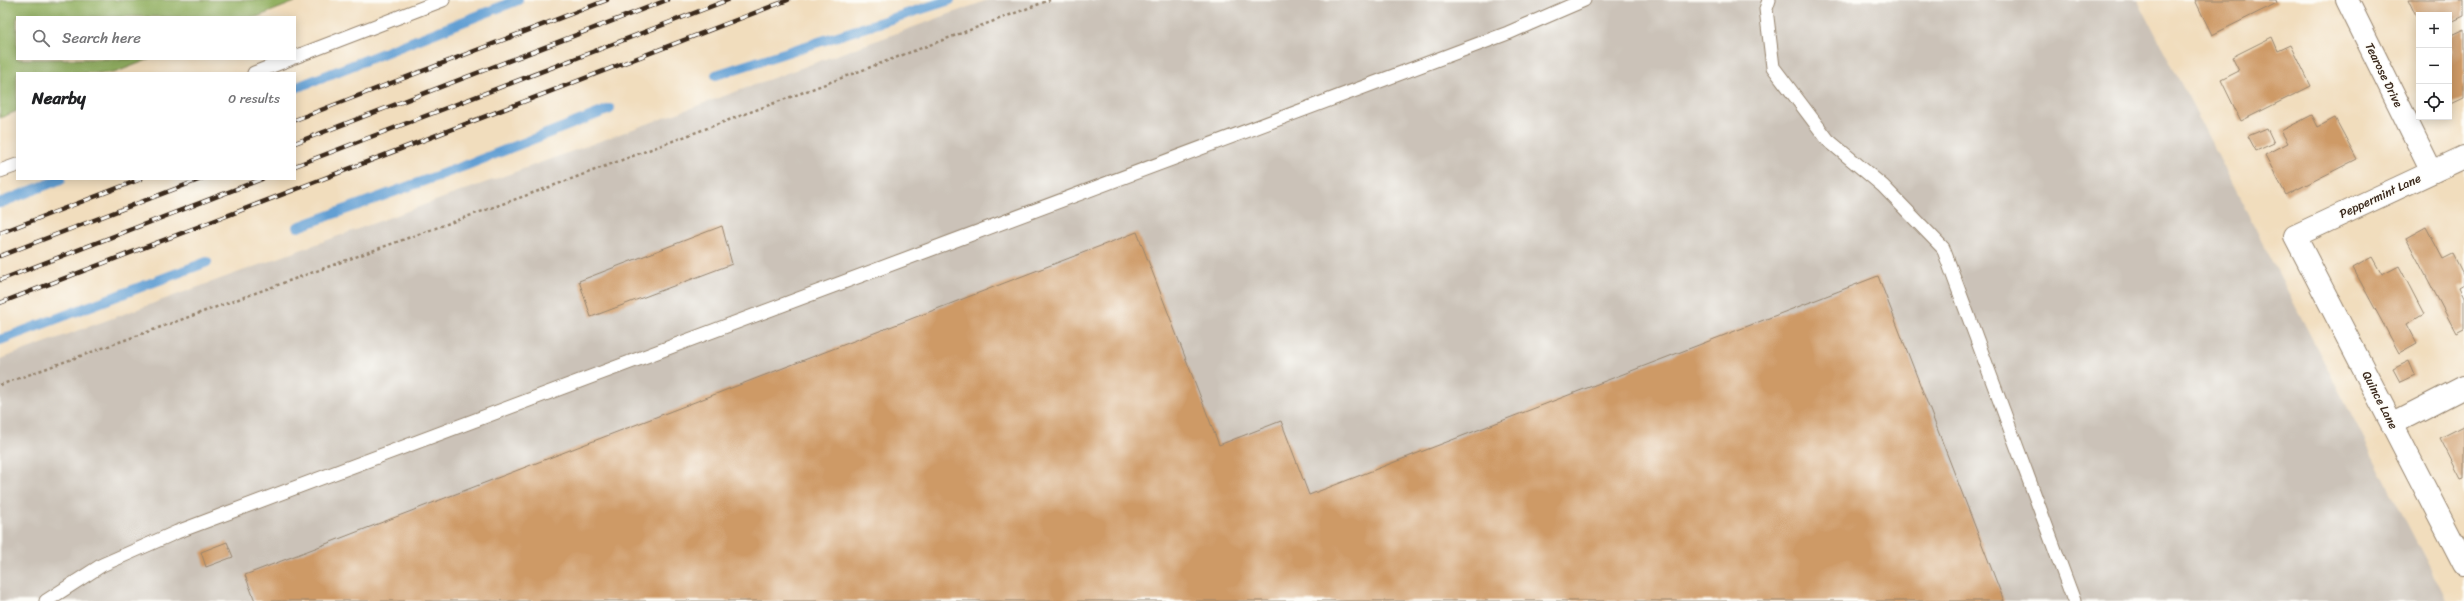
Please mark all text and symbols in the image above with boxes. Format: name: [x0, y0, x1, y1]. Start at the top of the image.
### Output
map controls: [2416, 12, 2452, 120]
button: +: [2416, 12, 2452, 48]
search box: [16, 16, 296, 60]
text: Search here: [62, 25, 141, 51]
icon: search: [30, 27, 52, 49]
street label: Tearose Drive: [2359, 39, 2409, 112]
button: −: [2416, 48, 2452, 84]
text: Nearby: [32, 83, 86, 113]
button: locate: [2416, 84, 2452, 120]
text: 0 results: [228, 87, 280, 110]
street label: Peppermint Lane: [2335, 167, 2425, 225]
street label: Quince Lane: [2356, 367, 2404, 433]

